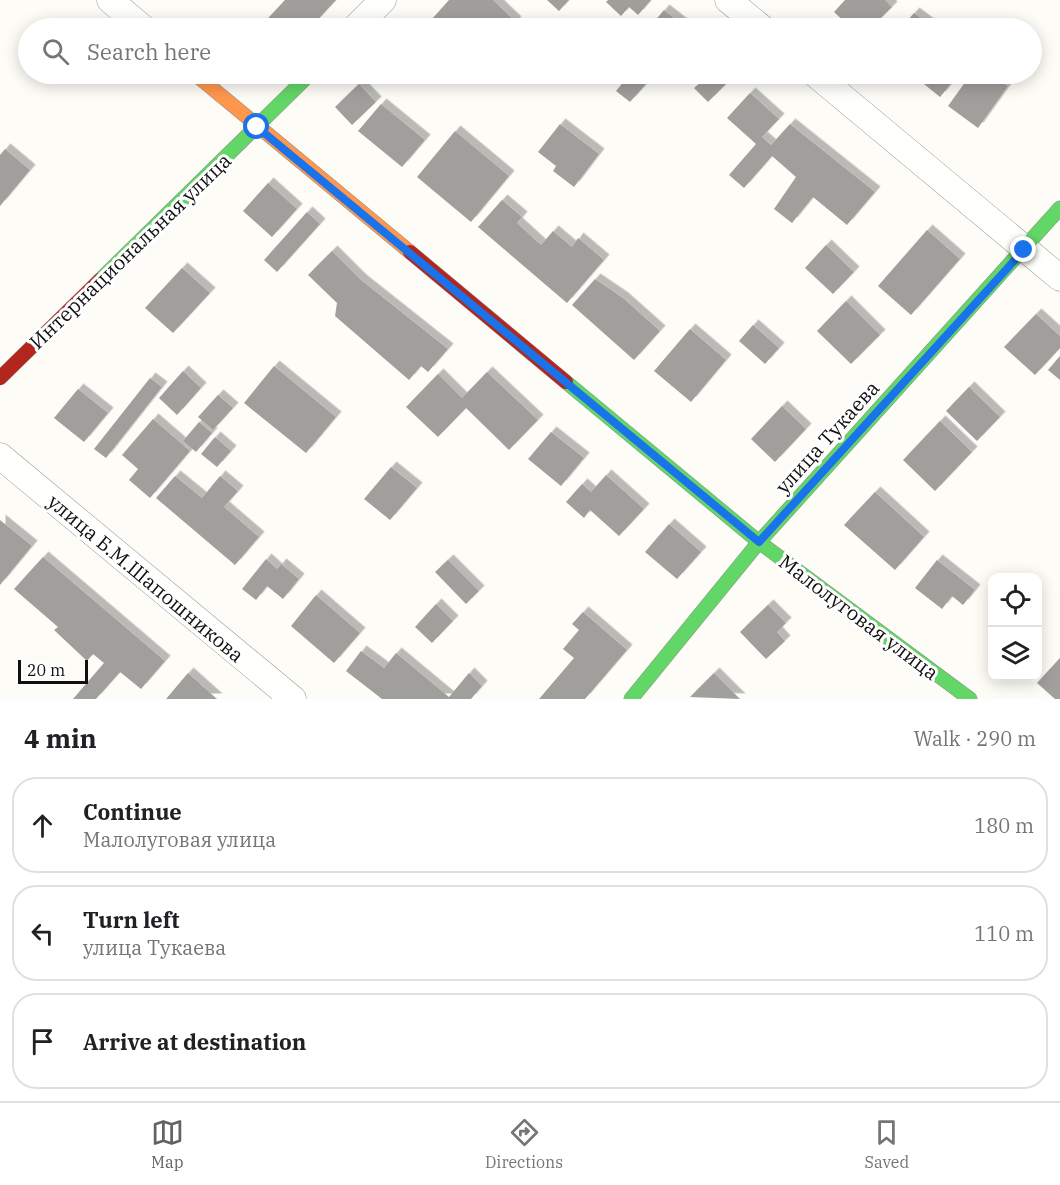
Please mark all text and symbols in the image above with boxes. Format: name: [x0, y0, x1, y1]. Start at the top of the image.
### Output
search box: [18, 18, 1042, 84]
icon: search: [39, 35, 72, 68]
text: Search here: [87, 37, 211, 66]
route start: [243, 113, 269, 139]
street label: Интернациональная улица: [23, 147, 237, 355]
route end: [1010, 236, 1036, 262]
street label: улица Тукаева: [769, 375, 885, 499]
street label: улица Б.М.Шапошникова: [42, 488, 250, 668]
street label: Малолуговая улица: [774, 548, 944, 686]
map controls: [988, 573, 1042, 681]
button: locate: [988, 573, 1042, 627]
button: layers: [988, 627, 1042, 681]
scale bar: [18, 657, 88, 684]
text: 20 m: [27, 660, 65, 680]
text: 4 min: [24, 721, 97, 755]
text: Walk · 290 m: [914, 725, 1036, 752]
text: Continue: [83, 797, 182, 826]
icon: ahead: [26, 809, 59, 842]
text: 180 m: [974, 812, 1034, 839]
text: Малолуговая улица: [83, 826, 276, 853]
text: Turn left: [83, 905, 179, 934]
icon: left: [26, 917, 59, 950]
text: 110 m: [974, 920, 1034, 947]
text: улица Тукаева: [83, 934, 226, 961]
icon: arrive: [26, 1025, 59, 1058]
text: Arrive at destination: [83, 1027, 306, 1056]
tab: Map: [151, 1116, 184, 1172]
tab: Directions: [485, 1116, 563, 1172]
tab: Saved: [864, 1116, 909, 1172]

